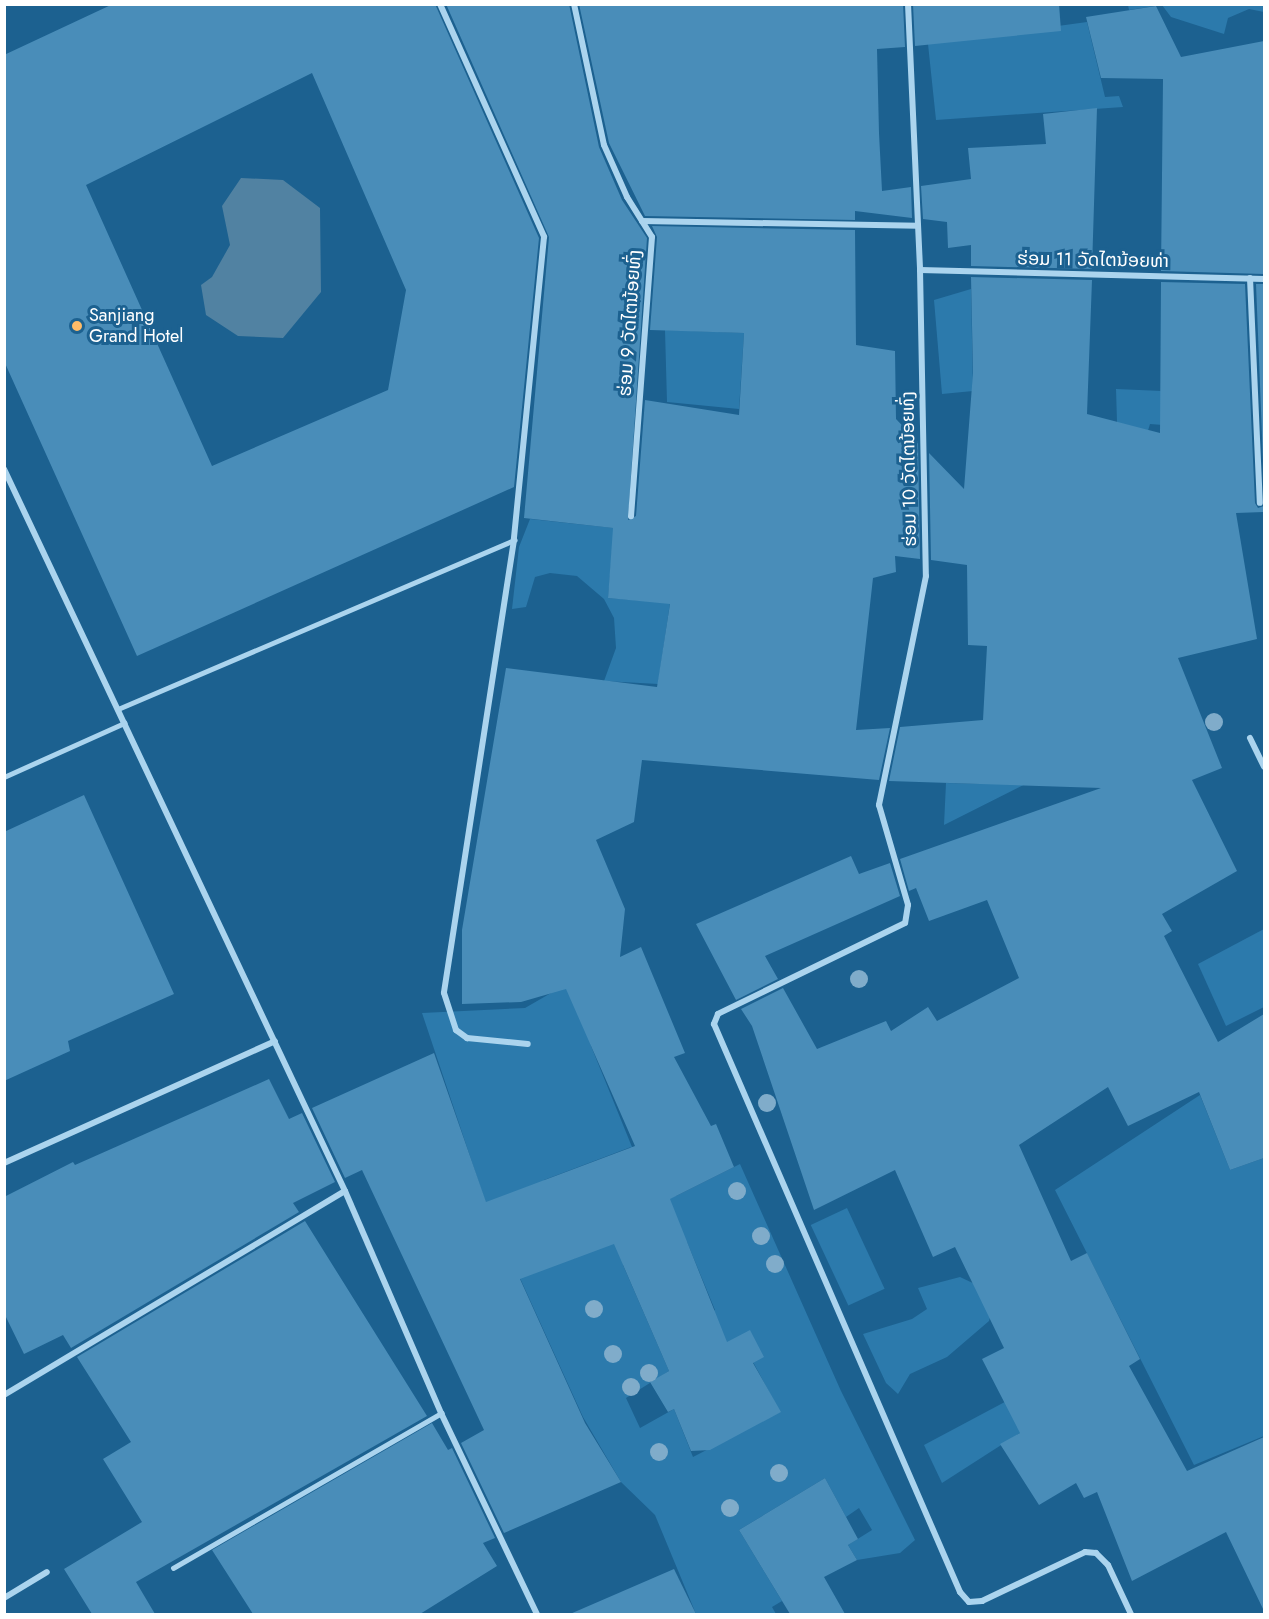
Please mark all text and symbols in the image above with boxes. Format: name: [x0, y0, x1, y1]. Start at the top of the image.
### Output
street label: ຮ່ອມ 11 ວັດໄຕນ້ອຍທ່າ: [1017, 248, 1169, 272]
street label: ຮ່ອມ 9 ວັດໄຕນ້ອຍທົ່ງ: [614, 249, 646, 397]
place label: Sanjiang Grand Hotel: [89, 305, 183, 348]
marker: Sanjiang Grand Hotel: [70, 319, 84, 333]
street label: ຮ່ອມ 10 ວັດໄຕນ້ອຍທົ່ງ: [897, 391, 921, 547]

